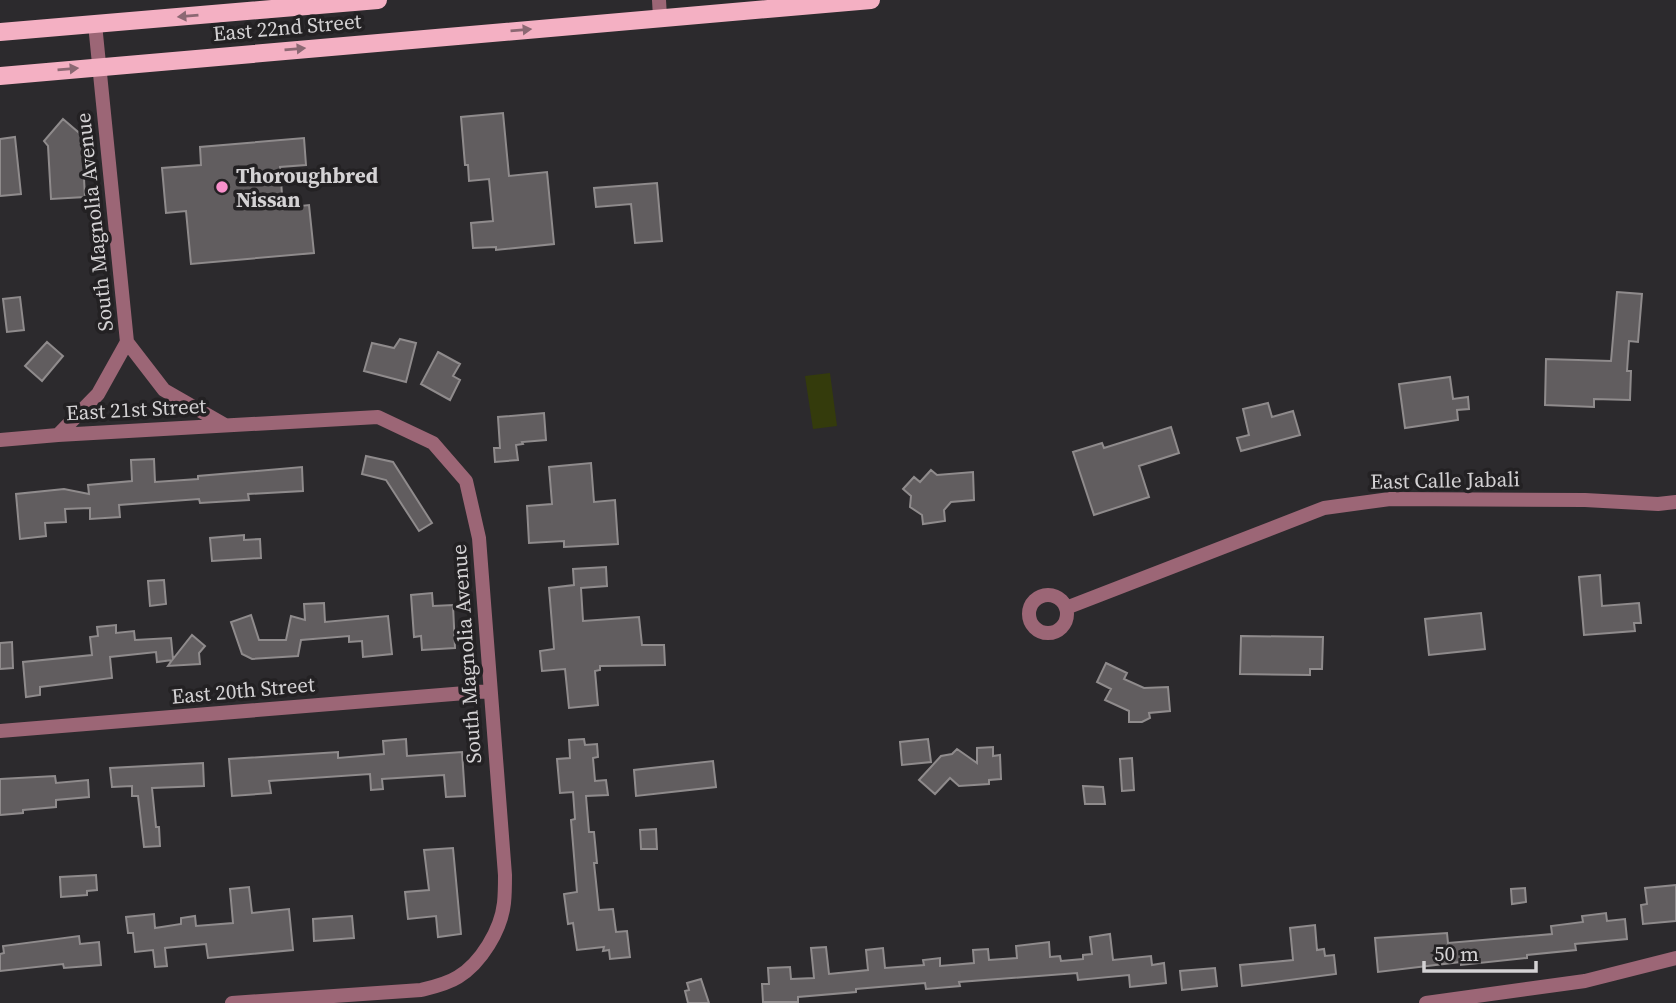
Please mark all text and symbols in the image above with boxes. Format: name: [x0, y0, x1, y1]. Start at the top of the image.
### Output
street label: East 22nd Street: [212, 6, 363, 48]
one-way arrow: [177, 11, 199, 22]
one-way arrow: [510, 24, 532, 35]
one-way arrow: [284, 43, 306, 54]
one-way arrow: [57, 63, 79, 74]
street label: South Magnolia Avenue: [68, 111, 120, 333]
place label: Thoroughbred Nissan: [236, 161, 379, 214]
marker: Thoroughbred Nissan: [214, 179, 230, 195]
street label: East 21st Street: [65, 391, 207, 427]
street label: East Calle Jabali: [1370, 464, 1520, 496]
street label: South Magnolia Avenue: [444, 543, 488, 765]
street label: East 20th Street: [170, 669, 316, 711]
scale bar: [1424, 930, 1536, 974]
text: 50 m: [1434, 939, 1479, 968]

